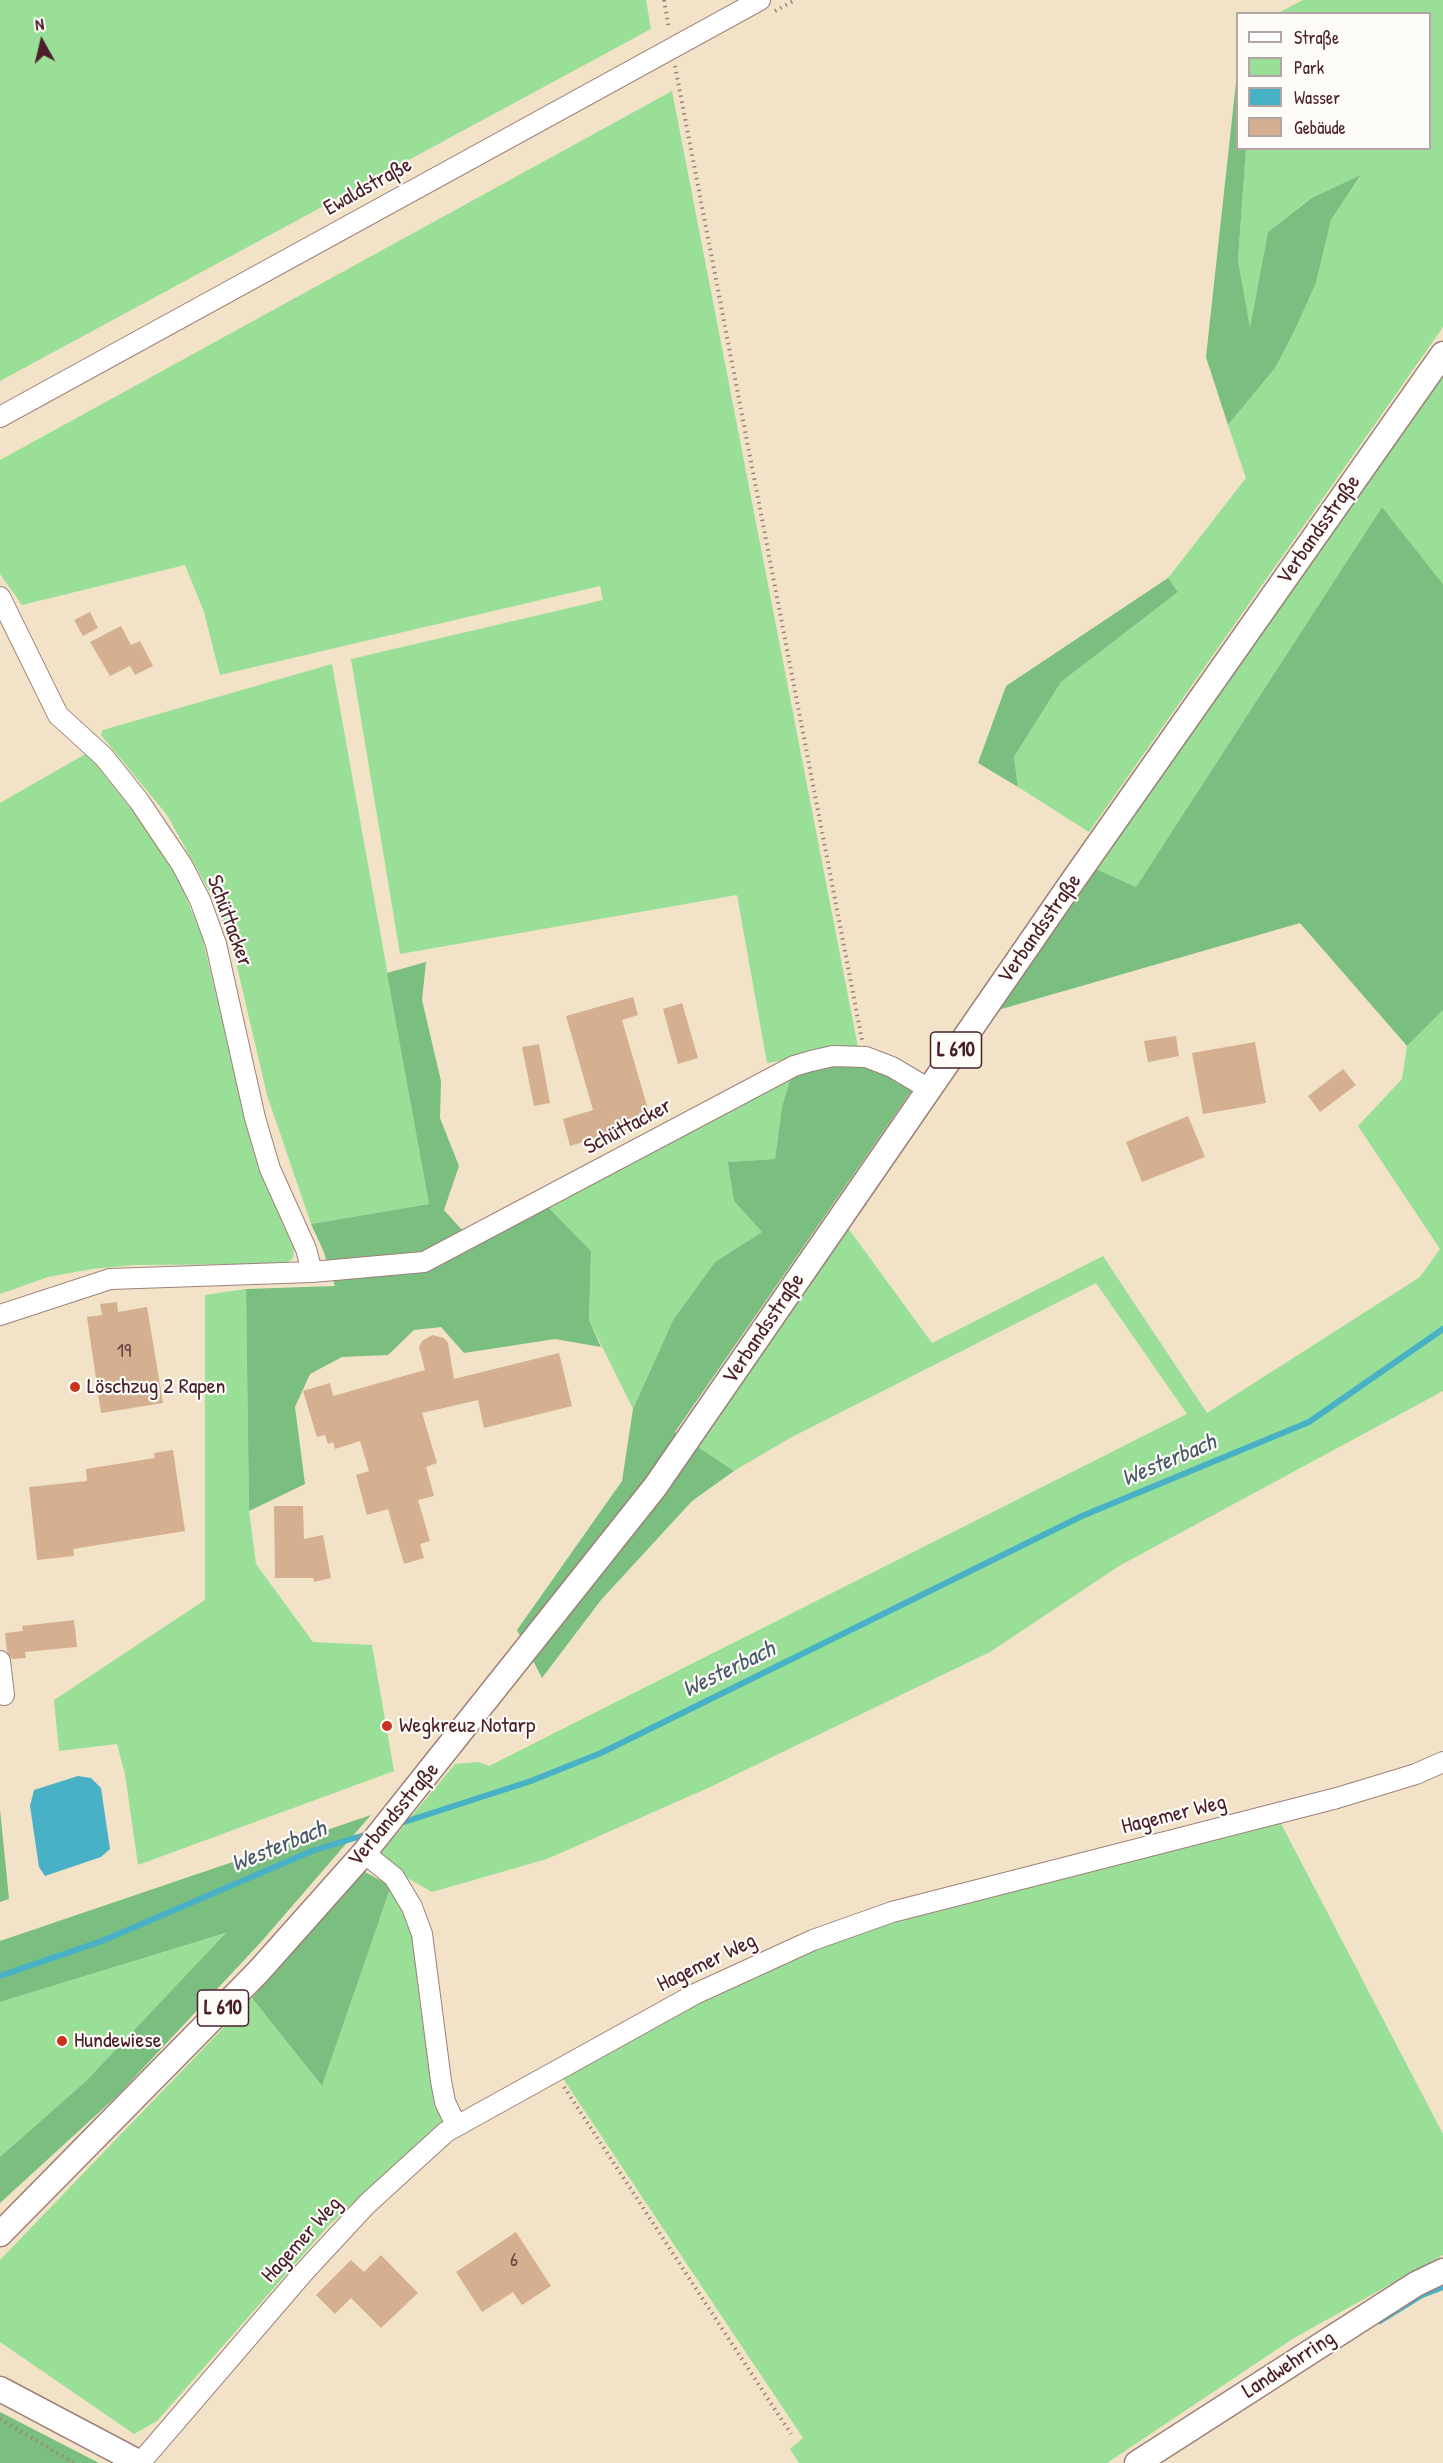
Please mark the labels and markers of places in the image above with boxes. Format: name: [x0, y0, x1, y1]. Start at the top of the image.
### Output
place label: Löschzug 2 Rapen: [87, 1374, 225, 1400]
marker: Löschzug 2 Rapen: [68, 1380, 82, 1394]
place label: Wegkreuz Notarp: [399, 1713, 535, 1739]
marker: Wegkreuz Notarp: [380, 1719, 394, 1733]
place label: Hundewiese: [74, 2028, 161, 2054]
marker: Hundewiese: [55, 2034, 69, 2048]

